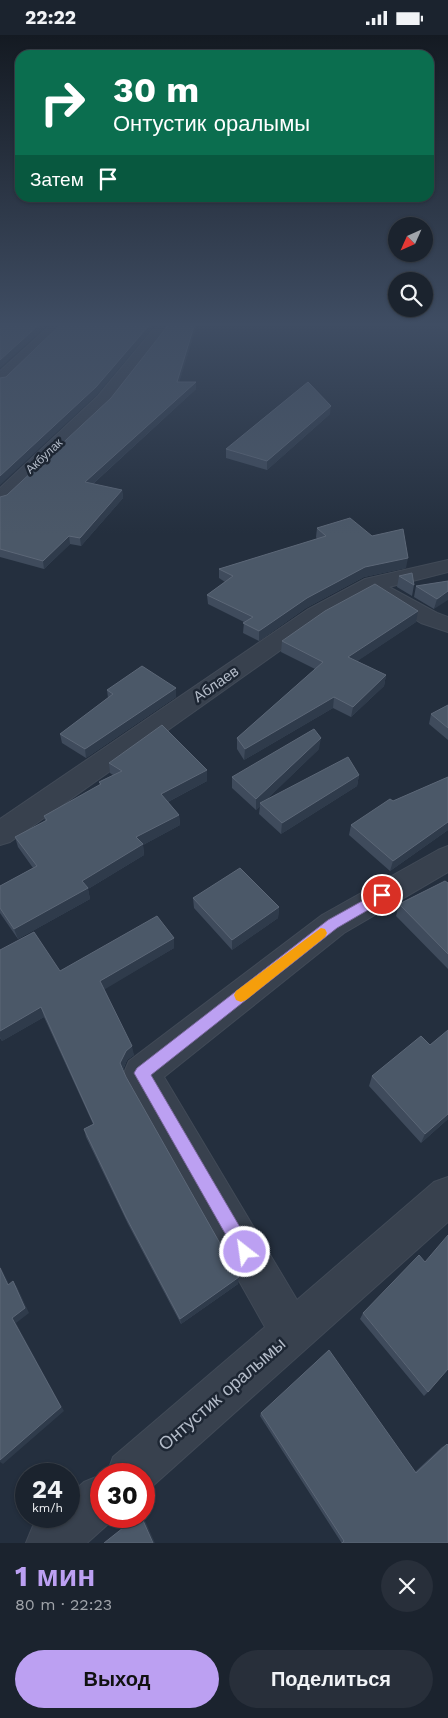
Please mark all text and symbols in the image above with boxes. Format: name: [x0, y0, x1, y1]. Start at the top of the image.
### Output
text: 22:22: [25, 6, 76, 29]
text: 30 m: [113, 69, 199, 111]
icon: right: [30, 70, 95, 135]
text: Онтустик оралымы: [113, 111, 310, 136]
icon: arrive: [94, 165, 122, 193]
text: Затем: [30, 168, 84, 191]
north arrow: [388, 217, 432, 263]
map controls: [388, 217, 433, 317]
button: search: [388, 272, 433, 317]
street label: Акбулак: [23, 435, 66, 476]
street label: Аблаев: [190, 662, 242, 706]
pin: [361, 874, 403, 916]
icon: arrive: [368, 881, 396, 909]
position arrow: [218, 1225, 270, 1277]
street label: Онтустик оралымы: [154, 1333, 289, 1454]
speed limit sign: 30: [90, 1463, 155, 1528]
text: 24: [32, 1475, 63, 1504]
text: km/h: [32, 1501, 63, 1515]
text: 1 мин: [15, 1558, 95, 1593]
button: close: [381, 1560, 433, 1612]
text: 80 m · 22:23: [15, 1595, 112, 1614]
button: Выход: [15, 1650, 219, 1708]
button: Поделиться: [229, 1650, 433, 1708]

